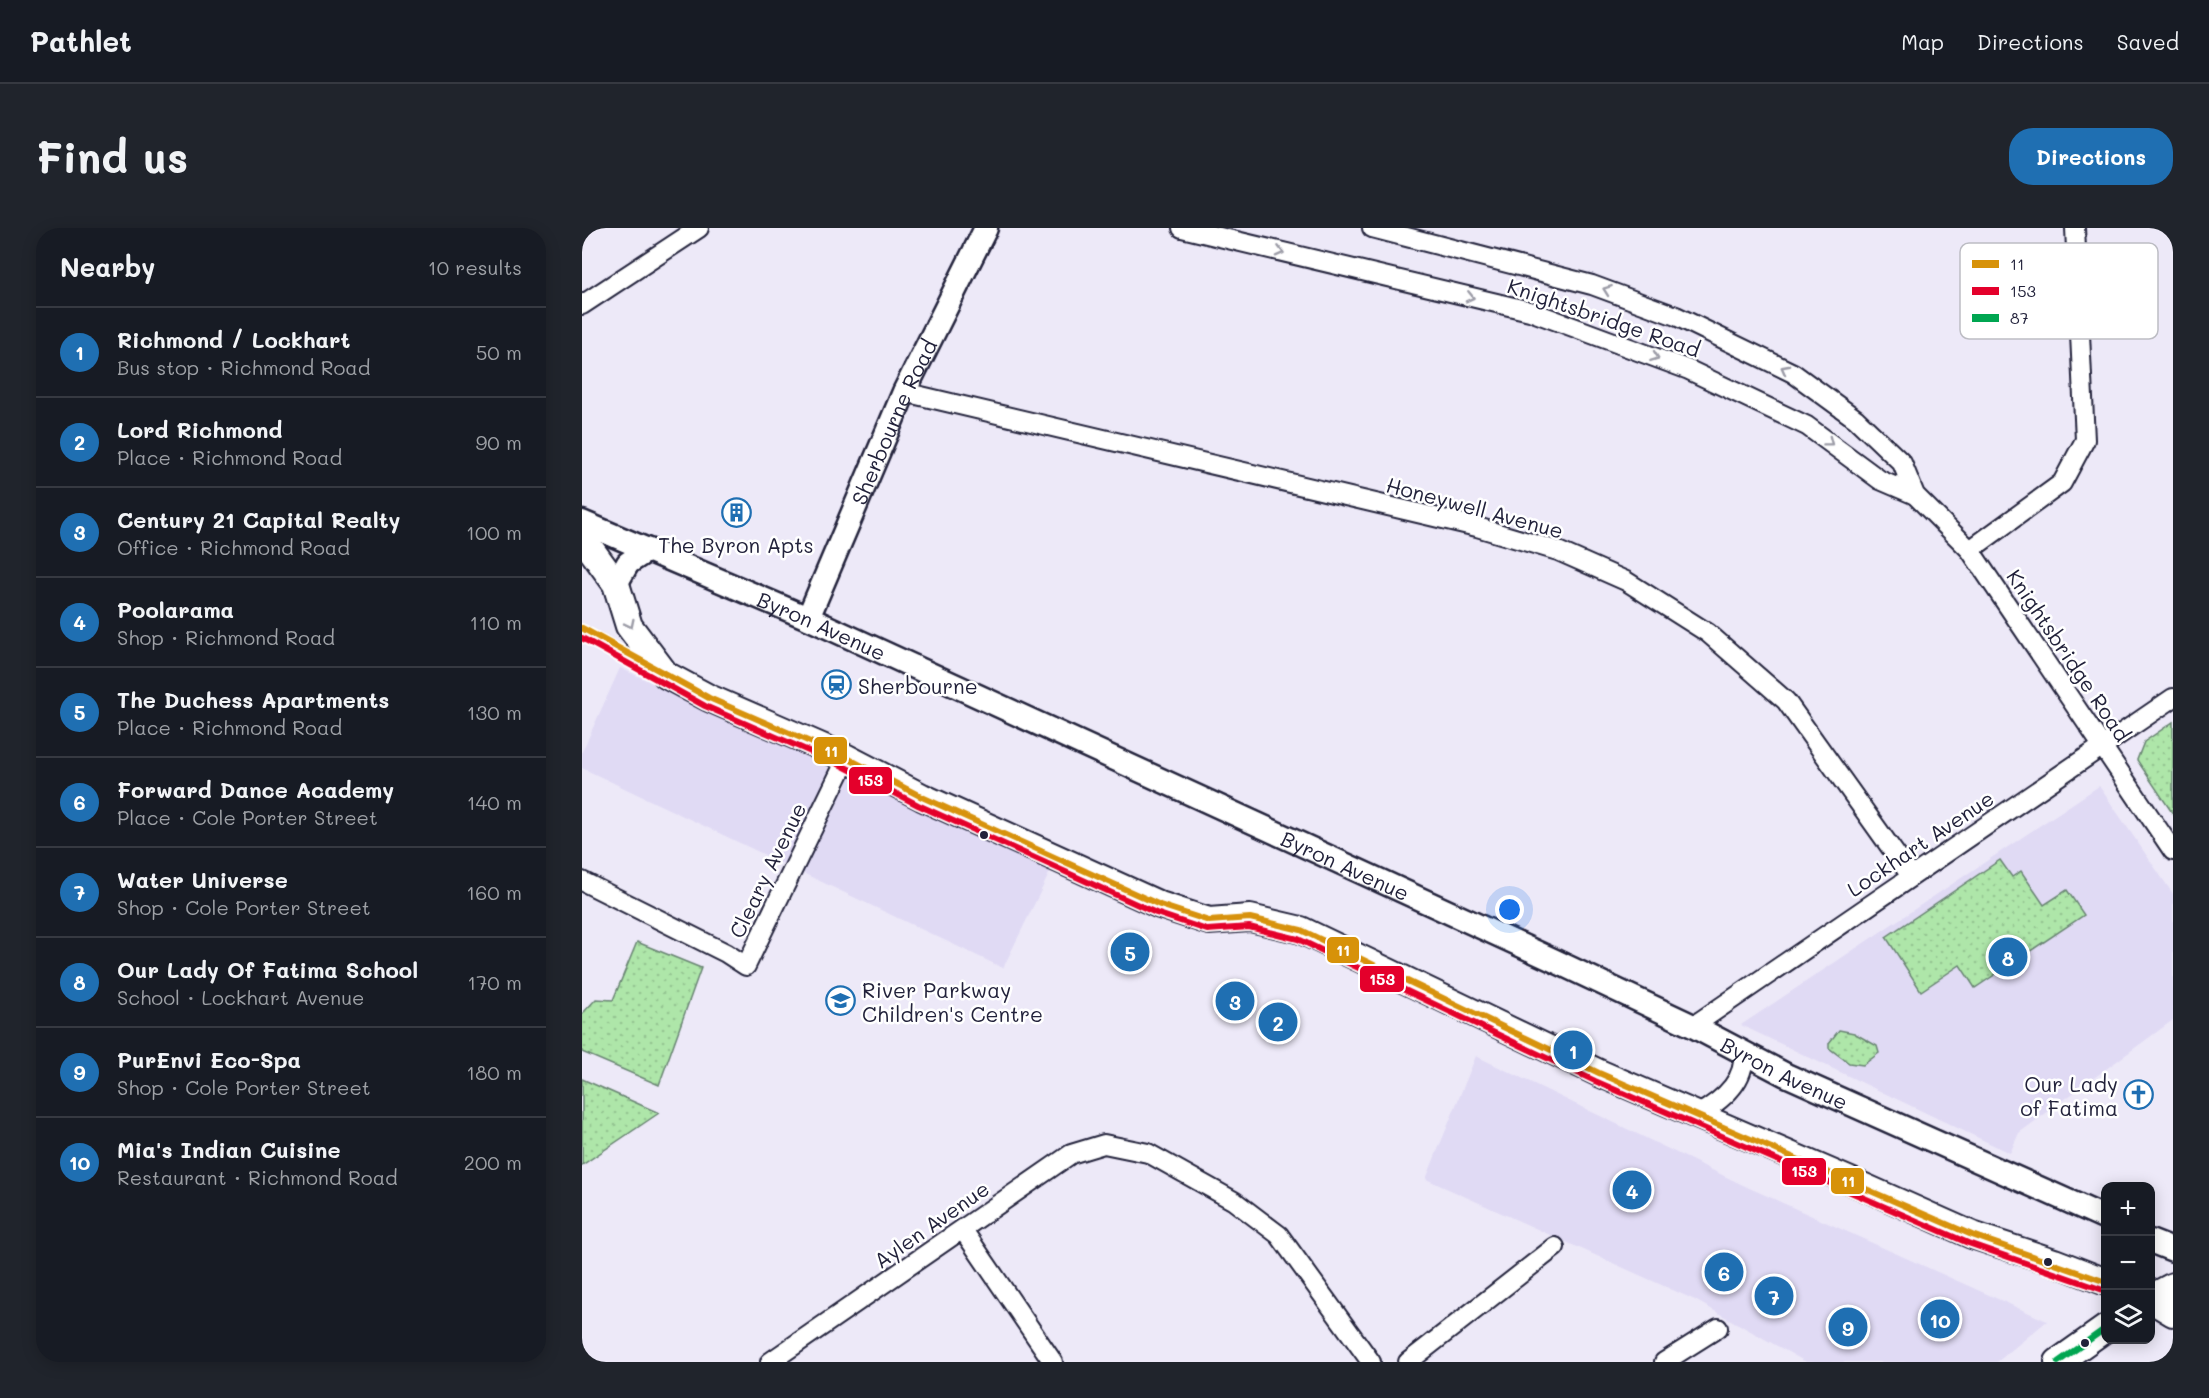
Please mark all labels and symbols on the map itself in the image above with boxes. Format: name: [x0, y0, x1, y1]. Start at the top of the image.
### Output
legend: [1960, 243, 2158, 339]
one-way arrow: [1275, 244, 1285, 257]
text: 11: [2010, 253, 2024, 274]
street label: Knightsbridge Road: [1504, 271, 1704, 363]
text: 153: [2010, 280, 2036, 301]
one-way arrow: [1603, 285, 1613, 298]
one-way arrow: [1464, 289, 1474, 302]
text: 87: [2010, 307, 2029, 328]
street label: Sherbourne Road: [844, 334, 942, 509]
one-way arrow: [1649, 349, 1660, 362]
one-way arrow: [1781, 365, 1792, 376]
one-way arrow: [1823, 435, 1834, 446]
street label: Honeywell Avenue: [1383, 470, 1567, 544]
building icon: The Byron Apts: [720, 497, 752, 529]
place label: The Byron Apts: [658, 531, 814, 558]
street label: Knightsbridge Road: [2001, 564, 2137, 746]
street label: Byron Avenue: [753, 585, 890, 666]
one-way arrow: [623, 617, 635, 628]
station icon: Sherbourne: [821, 669, 853, 701]
place label: Sherbourne: [858, 672, 978, 699]
line badge: 11: [813, 736, 848, 765]
text: 11: [824, 740, 838, 761]
line badge: 153: [848, 766, 893, 795]
text: 153: [857, 769, 883, 790]
street label: Lockhart Avenue: [1842, 784, 1998, 902]
street label: Cleary Avenue: [723, 798, 811, 942]
street label: Byron Avenue: [1277, 824, 1414, 906]
unlabelled marker: [978, 829, 990, 841]
your location: [1495, 895, 1524, 924]
pin: 5: [1110, 930, 1150, 974]
pin: 8: [1988, 934, 2028, 980]
line badge: 11: [1326, 936, 1360, 964]
text: 11: [1336, 939, 1350, 960]
line badge: 153: [1359, 965, 1405, 993]
text: 153: [1369, 968, 1395, 989]
place label: River Parkway Children's Centre: [862, 976, 1043, 1027]
pin: 3: [1216, 978, 1254, 1024]
school or university icon: River Parkway Children's Centre: [825, 985, 857, 1017]
pin: 2: [1258, 1000, 1298, 1044]
pin: 1: [1554, 1028, 1592, 1072]
street label: Byron Avenue: [1717, 1030, 1853, 1115]
place label: Our Lady of Fatima: [2020, 1070, 2118, 1121]
church icon: Our Lady of Fatima: [2123, 1079, 2155, 1111]
line badge: 153: [1781, 1157, 1827, 1186]
text: 153: [1791, 1160, 1817, 1181]
line badge: 11: [1830, 1167, 1865, 1195]
pin: 4: [1612, 1168, 1652, 1212]
text: 11: [1841, 1170, 1855, 1191]
street label: Aylen Avenue: [868, 1174, 994, 1274]
pin: 6: [1704, 1250, 1744, 1294]
unlabelled marker: [2042, 1256, 2054, 1268]
pin: 7: [1754, 1274, 1794, 1318]
pin: 10: [1920, 1296, 1960, 1342]
pin: 9: [1828, 1304, 1868, 1350]
unlabelled marker: [2079, 1337, 2091, 1349]

